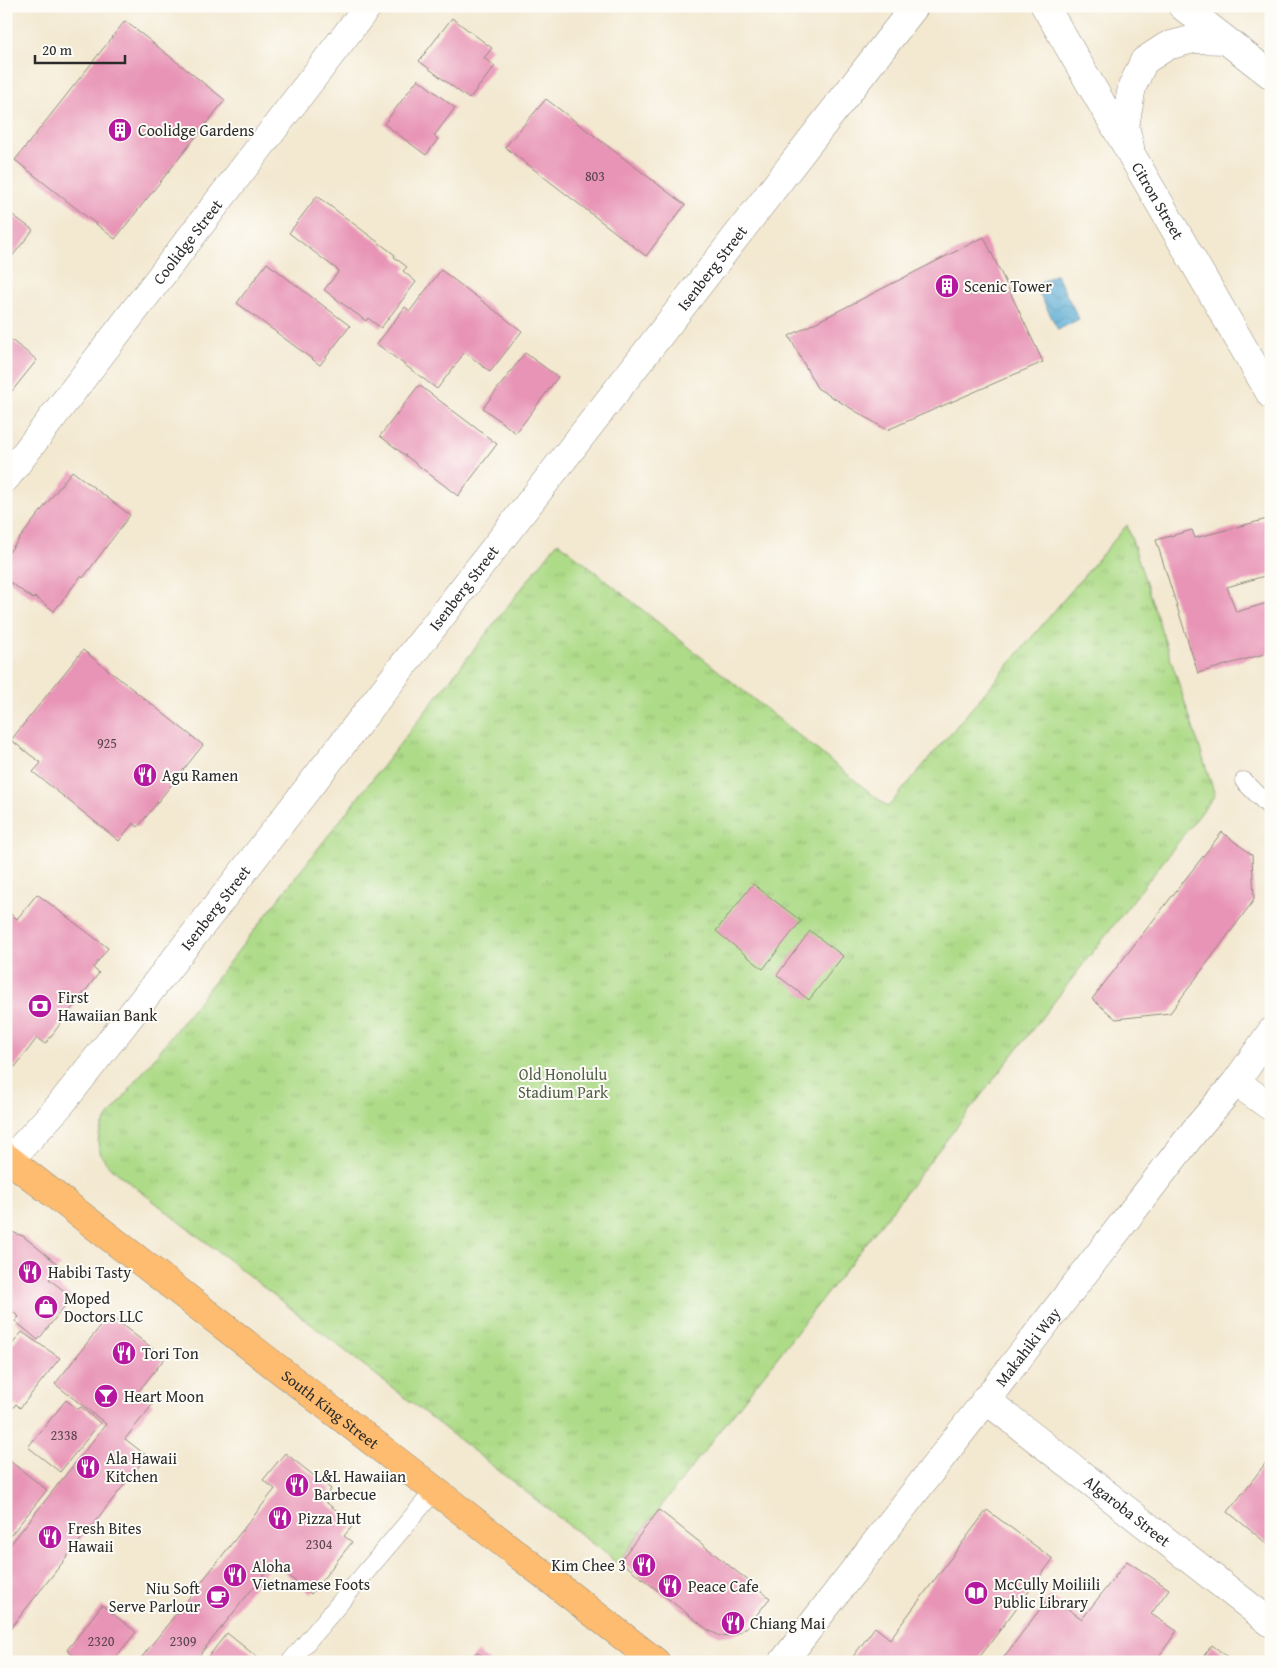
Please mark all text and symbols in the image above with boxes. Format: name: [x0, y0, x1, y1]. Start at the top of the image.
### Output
scale bar: [35, 32, 125, 64]
text: 20 m: [42, 39, 73, 60]
building icon: Coolidge Gardens: [107, 117, 133, 143]
place label: Coolidge Gardens: [138, 118, 254, 142]
street label: Citron Street: [1126, 157, 1190, 244]
house number: 803: [585, 166, 605, 186]
street label: Coolidge Street: [147, 193, 228, 289]
street label: Isenberg Street: [671, 220, 753, 316]
building icon: Scenic Tower: [934, 273, 960, 299]
place label: Scenic Tower: [964, 274, 1052, 298]
street label: Isenberg Street: [423, 540, 505, 635]
house number: 925: [97, 733, 117, 753]
restaurant icon: Agu Ramen: [132, 762, 158, 788]
place label: Agu Ramen: [162, 763, 238, 787]
street label: Isenberg Street: [174, 860, 256, 955]
place label: First Hawaiian Bank: [58, 985, 158, 1027]
bank icon: First Hawaiian Bank: [27, 993, 53, 1019]
park label: Old Honolulu Stadium Park: [518, 1062, 609, 1104]
restaurant icon: Habibi Tasty: [17, 1259, 43, 1285]
place label: Habibi Tasty: [48, 1260, 131, 1284]
place label: Moped Doctors LLC: [64, 1286, 144, 1328]
shop icon: Moped Doctors LLC: [33, 1294, 59, 1320]
street label: Makahiki Way: [989, 1302, 1066, 1391]
restaurant icon: Tori Ton: [111, 1340, 137, 1366]
place label: Tori Ton: [142, 1341, 199, 1365]
street label: South King Street: [277, 1364, 385, 1455]
bar icon: Heart Moon: [93, 1383, 119, 1409]
place label: Heart Moon: [124, 1384, 204, 1408]
house number: 2338: [51, 1425, 78, 1445]
place label: Ala Hawaii Kitchen: [106, 1446, 177, 1488]
restaurant icon: Ala Hawaii Kitchen: [75, 1454, 101, 1480]
place label: L&L Hawaiian Barbecue: [314, 1464, 406, 1506]
street label: Algaroba Street: [1079, 1469, 1176, 1552]
restaurant icon: L&L Hawaiian Barbecue: [284, 1472, 310, 1498]
restaurant icon: Pizza Hut: [267, 1505, 293, 1531]
place label: Pizza Hut: [298, 1506, 361, 1530]
place label: Fresh Bites Hawaii: [68, 1516, 142, 1558]
restaurant icon: Fresh Bites Hawaii: [37, 1524, 63, 1550]
house number: 2304: [306, 1534, 333, 1554]
restaurant icon: Kim Chee 3: [631, 1552, 657, 1578]
place label: Kim Chee 3: [552, 1553, 626, 1577]
place label: Aloha Vietnamese Foots: [252, 1554, 370, 1596]
restaurant icon: Aloha Vietnamese Foots: [222, 1562, 248, 1588]
place label: McCully Moiliili Public Library: [994, 1572, 1101, 1614]
restaurant icon: Peace Cafe: [657, 1573, 683, 1599]
place label: Peace Cafe: [688, 1574, 759, 1598]
place label: Niu Soft Serve Parlour: [109, 1576, 200, 1618]
library icon: McCully Moiliili Public Library: [963, 1580, 989, 1606]
cafe icon: Niu Soft Serve Parlour: [205, 1584, 231, 1610]
restaurant icon: Chiang Mai: [720, 1610, 746, 1636]
place label: Chiang Mai: [750, 1611, 826, 1635]
house number: 2320: [88, 1631, 115, 1651]
house number: 2309: [170, 1631, 197, 1651]

